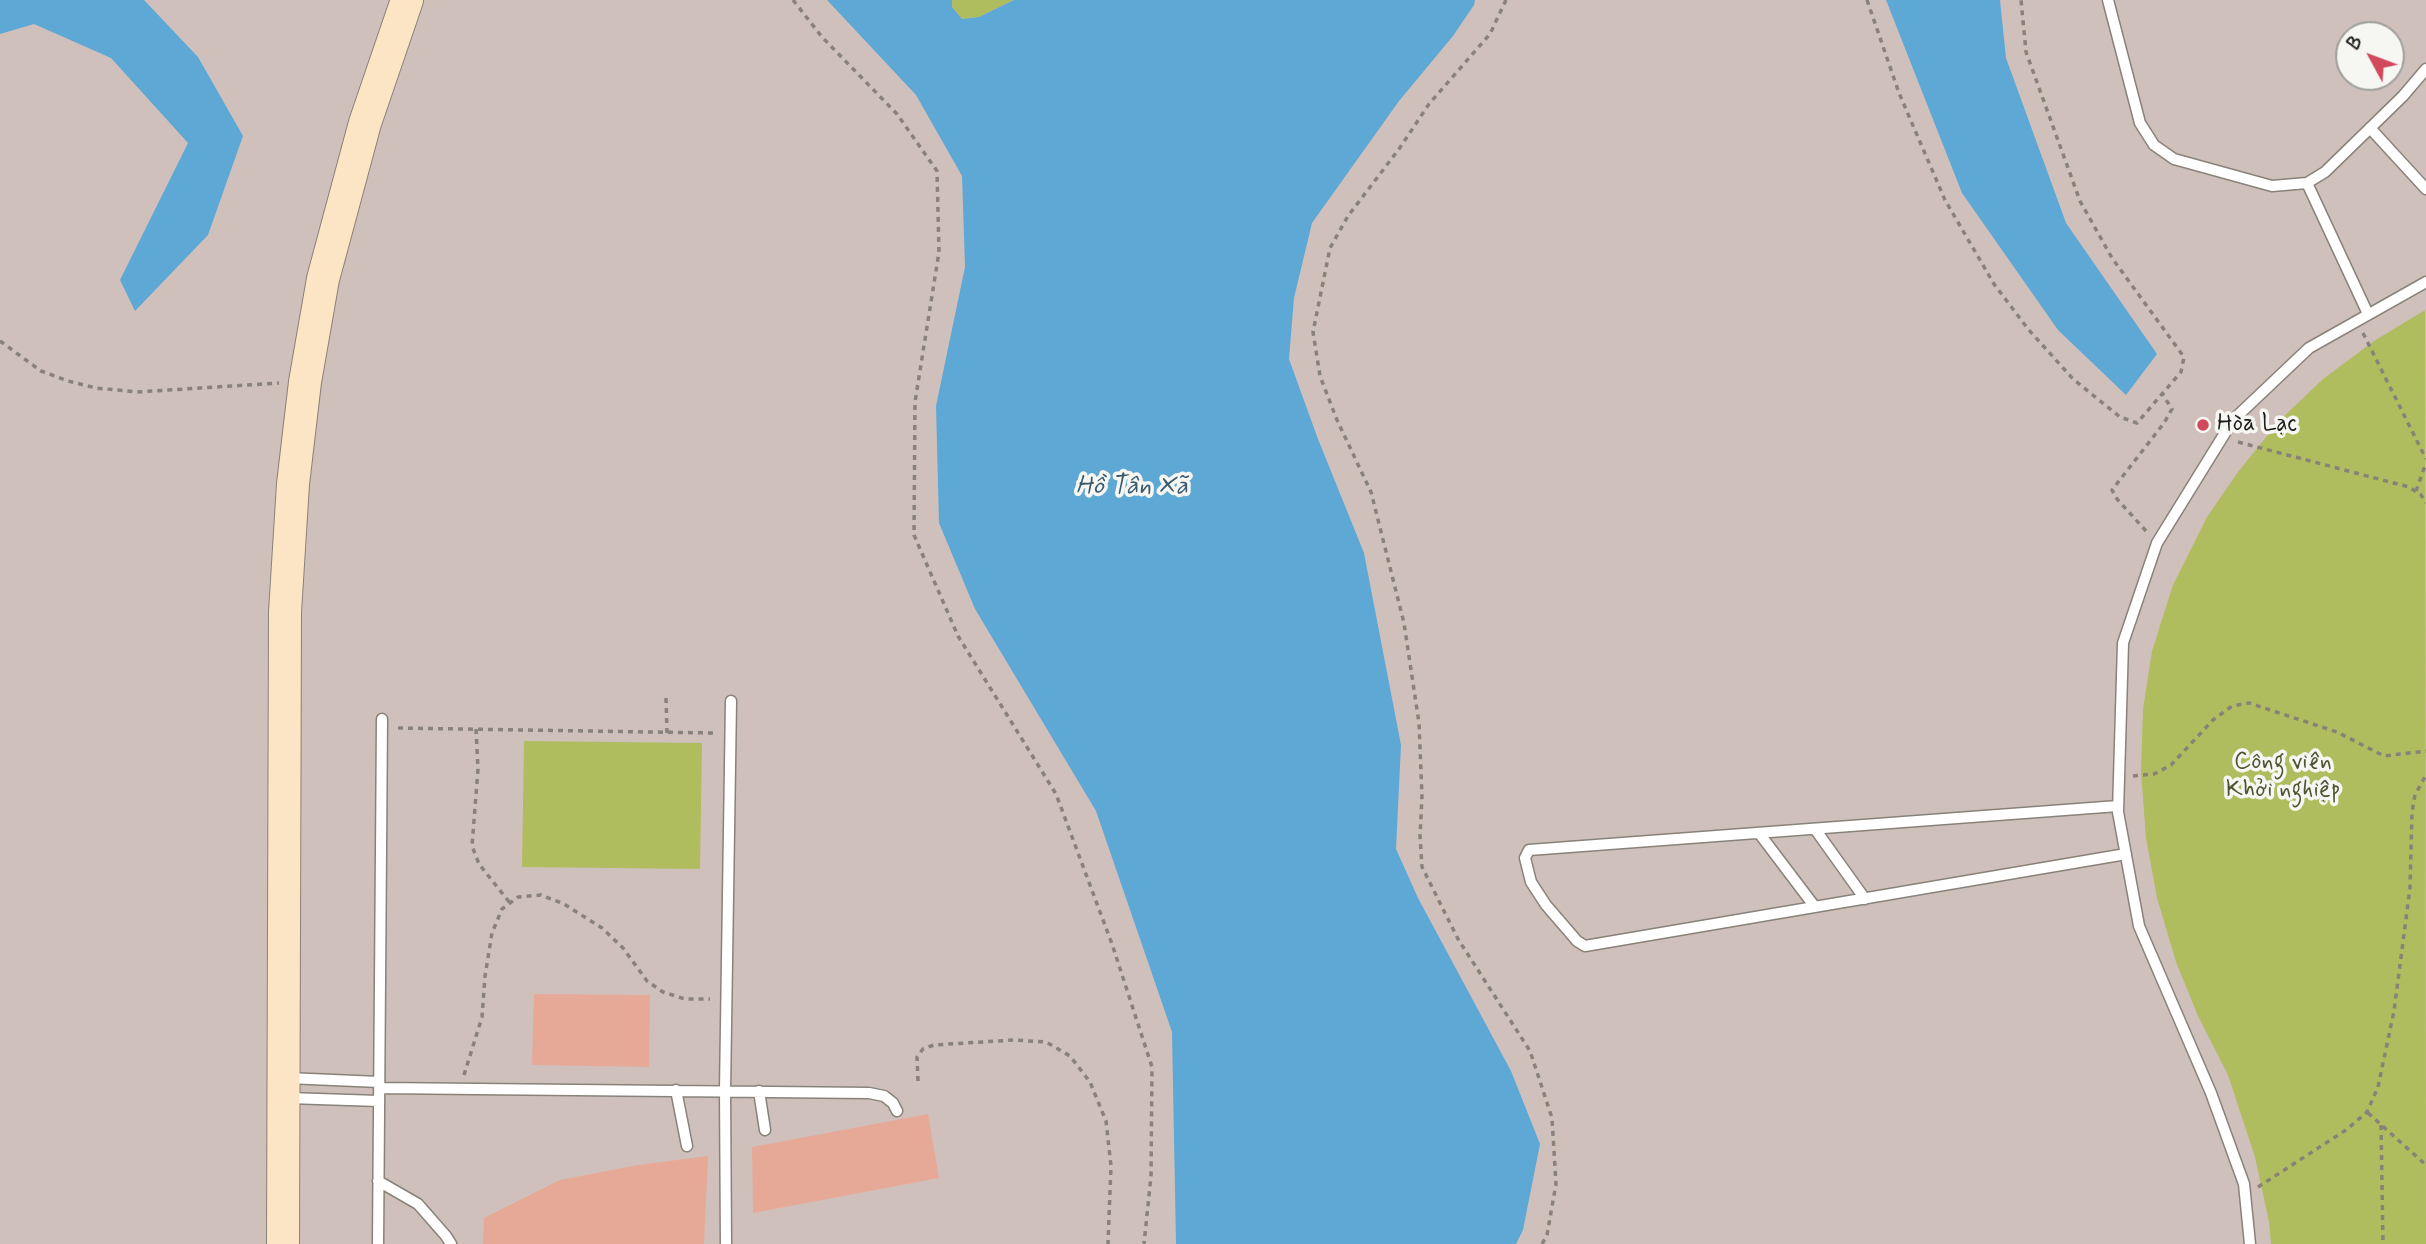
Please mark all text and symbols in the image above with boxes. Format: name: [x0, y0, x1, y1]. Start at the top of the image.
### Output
north arrow: [2335, 21, 2405, 91]
text: B: [2342, 30, 2369, 56]
place label: Hòa Lạc: [2217, 411, 2297, 439]
marker: Hòa Lạc: [2195, 417, 2211, 433]
water label: Hồ Tân Xã: [1076, 472, 1188, 504]
park label: Công viên Khởi nghiệp: [2226, 749, 2340, 805]

